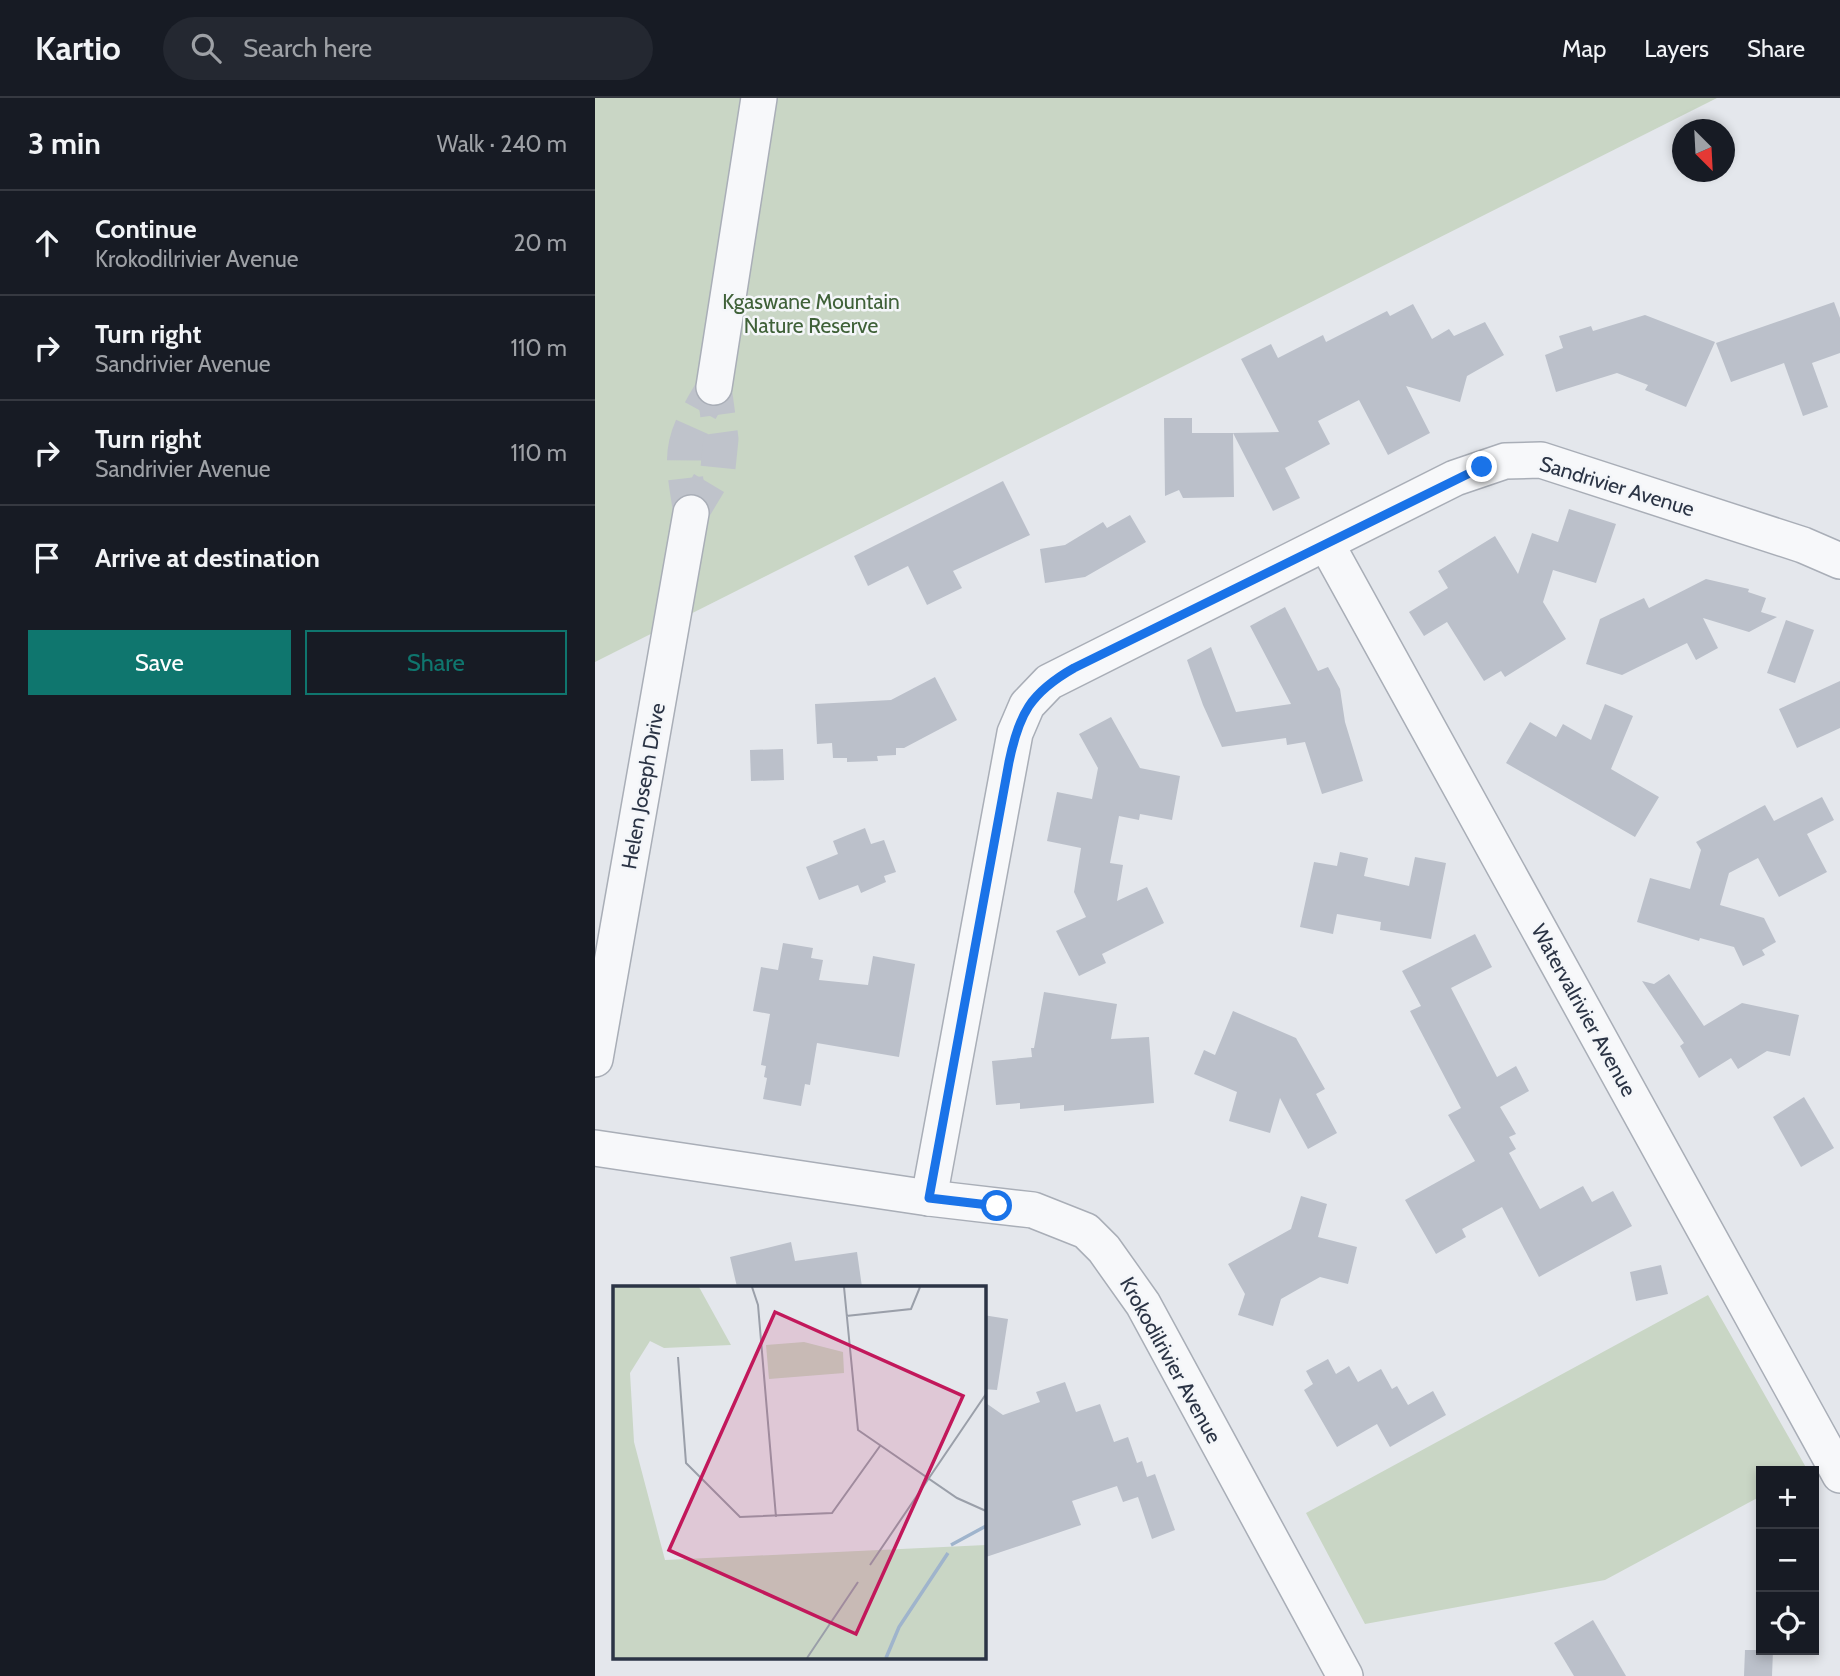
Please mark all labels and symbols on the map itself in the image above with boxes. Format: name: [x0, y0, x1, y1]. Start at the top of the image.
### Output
north arrow: [1672, 119, 1735, 182]
park label: Kgaswane Mountain Nature Reserve: [722, 289, 900, 338]
route end: [1466, 451, 1497, 482]
street label: Sandrivier Avenue: [1537, 451, 1698, 521]
street label: Helen Joseph Drive: [616, 701, 670, 871]
street label: Watervalrivier Avenue: [1526, 919, 1642, 1101]
route start: [981, 1190, 1012, 1221]
street label: Krokodilrivier Avenue: [1115, 1273, 1227, 1448]
inset map: [613, 1286, 985, 1658]

